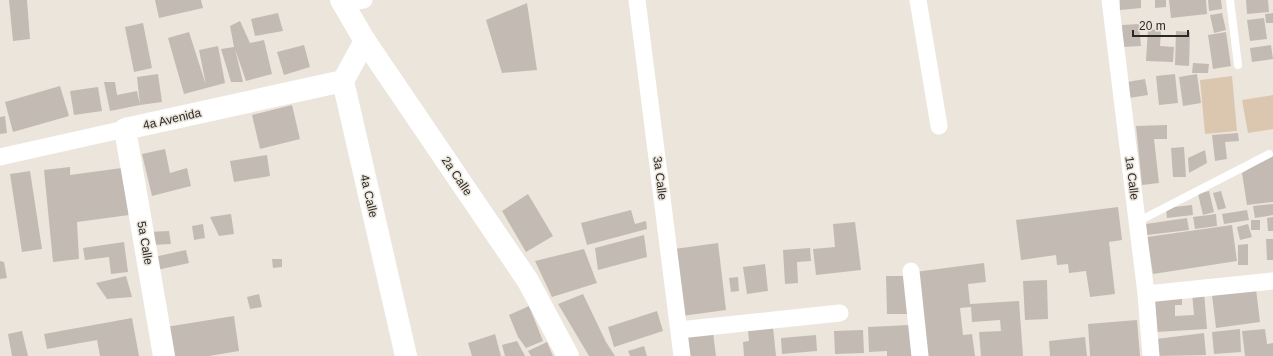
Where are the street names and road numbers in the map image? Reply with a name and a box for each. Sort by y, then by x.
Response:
street label: 4a Avenida [142,105,203,132]
street label: 2a Calle [439,154,475,198]
street label: 3a Calle [650,155,670,201]
street label: 1a Calle [1122,155,1142,201]
street label: 4a Calle [357,173,381,219]
street label: 5a Calle [134,220,156,266]

